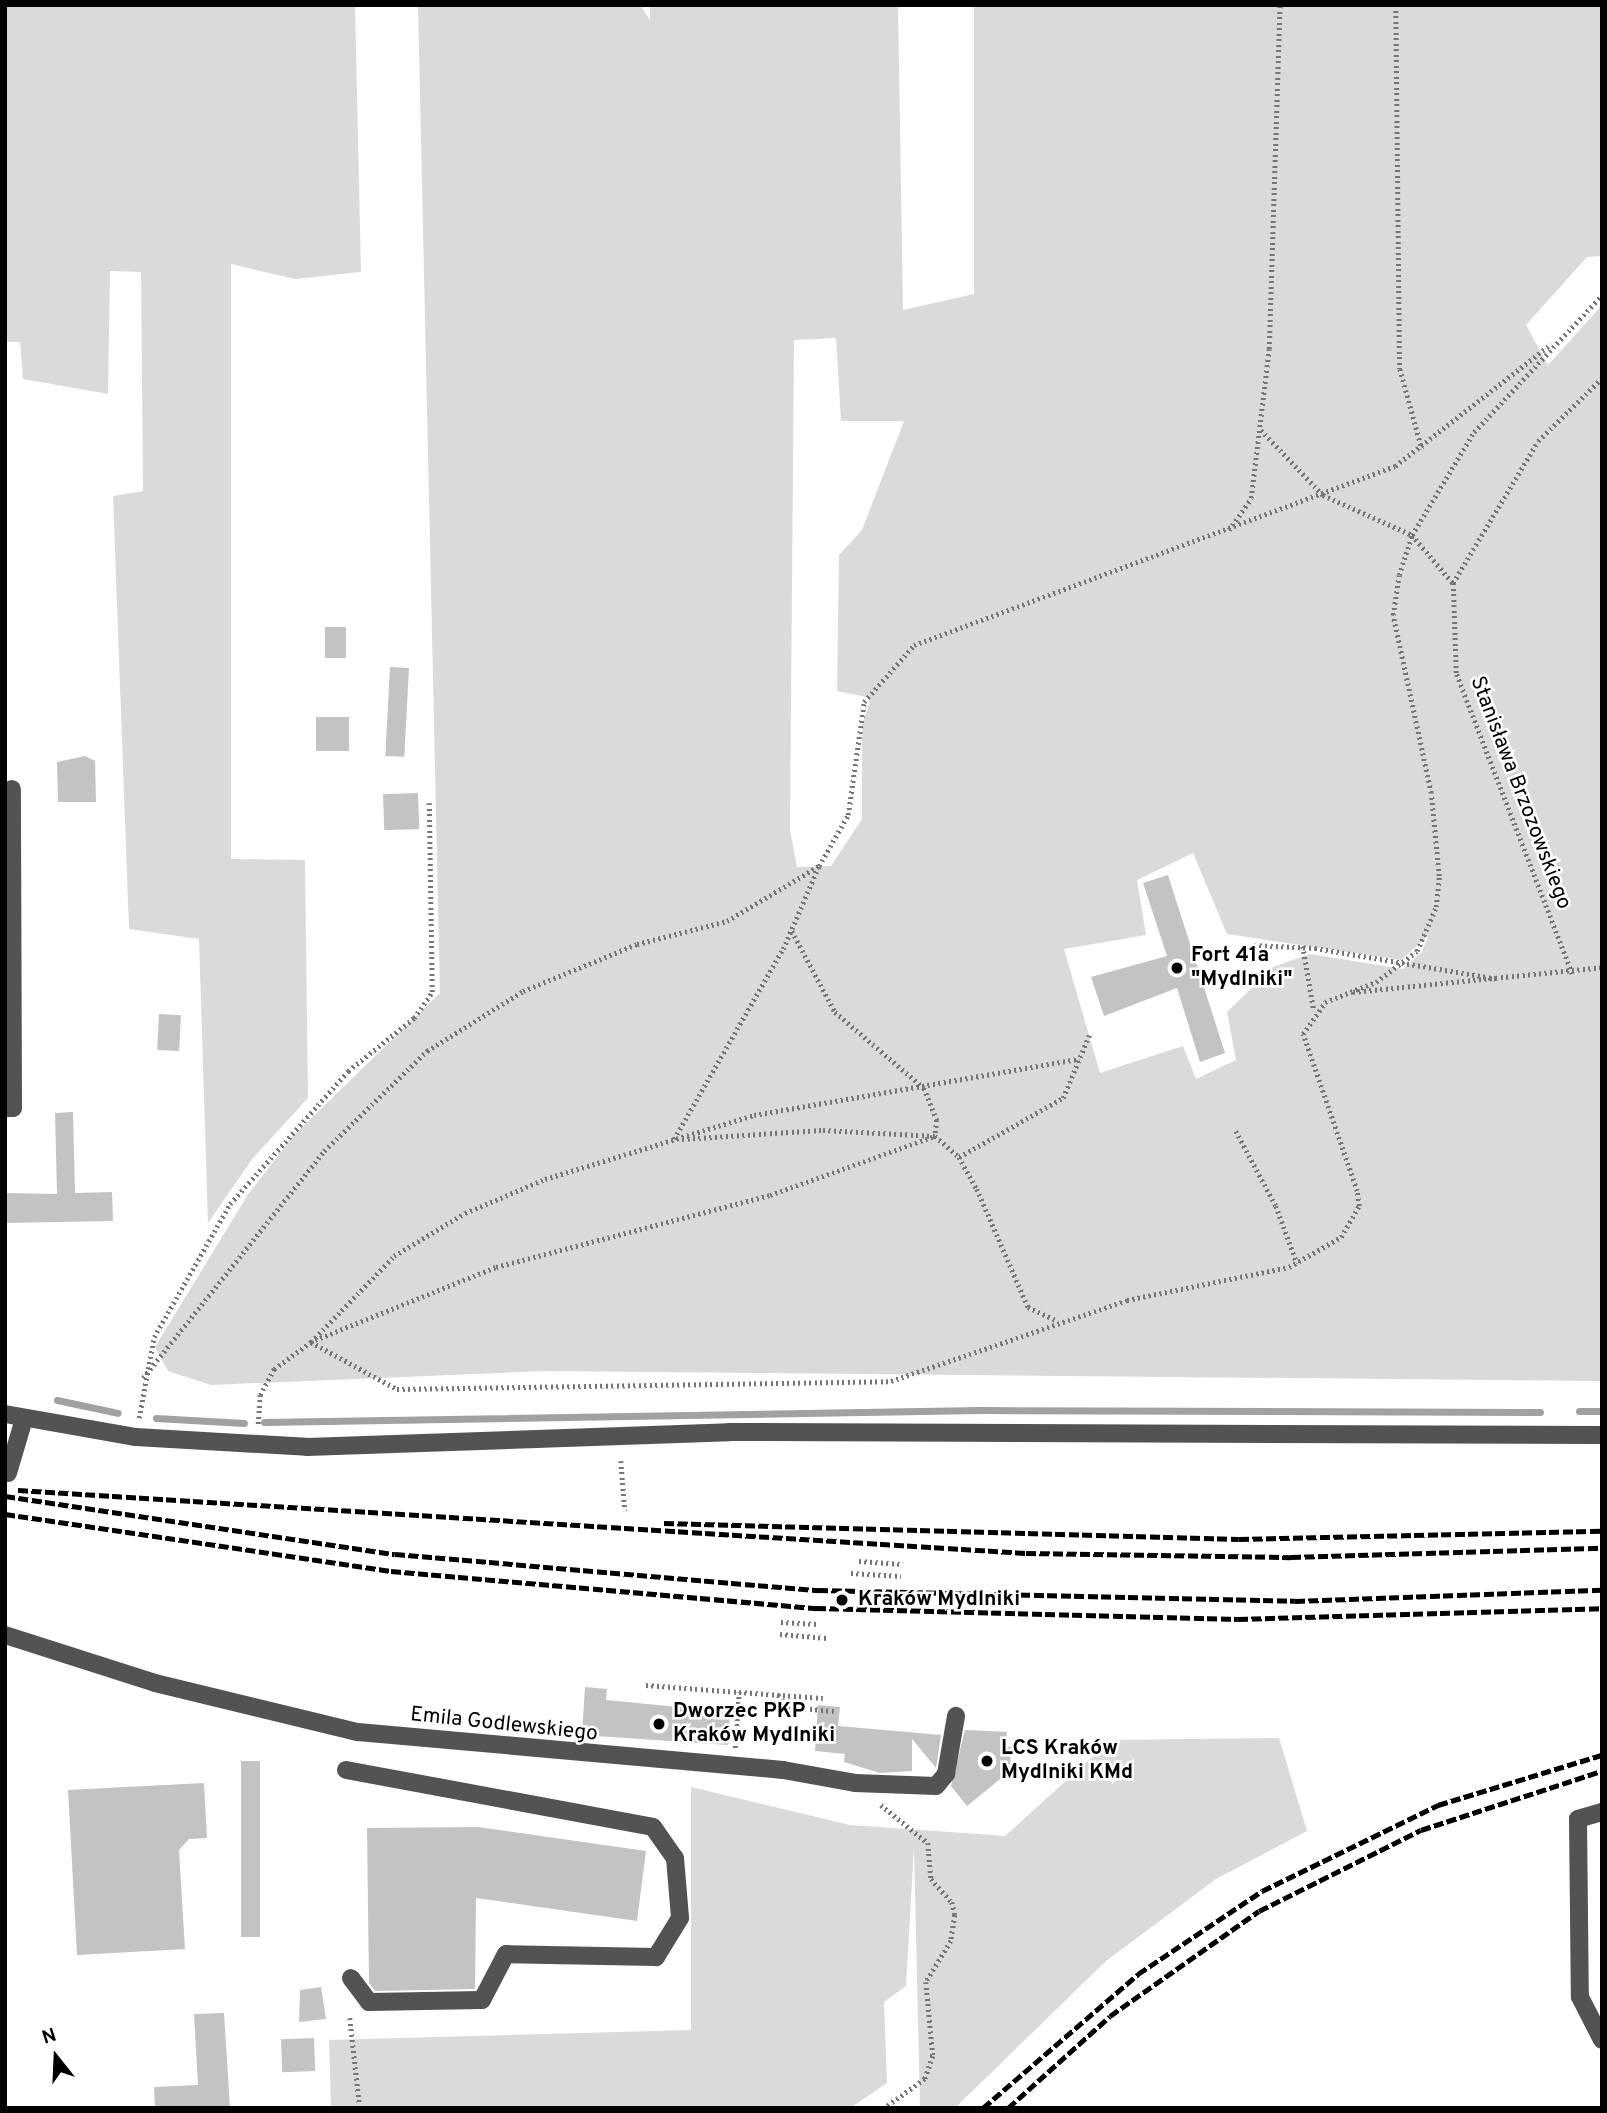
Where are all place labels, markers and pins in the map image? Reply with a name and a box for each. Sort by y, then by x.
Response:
place label: Fort 41a "Mydlniki" [1191,943,1293,993]
marker: Fort 41a "Mydlniki" [1169,960,1185,976]
place label: Kraków Mydlniki [858,1587,1020,1613]
marker: Kraków Mydlniki [832,1590,852,1610]
place label: Dworzec PKP Kraków Mydlniki [673,1699,835,1749]
marker: Dworzec PKP Kraków Mydlniki [651,1716,667,1732]
place label: LCS Kraków Mydlniki KMd [1001,1736,1133,1786]
marker: LCS Kraków Mydlniki KMd [979,1753,995,1769]

